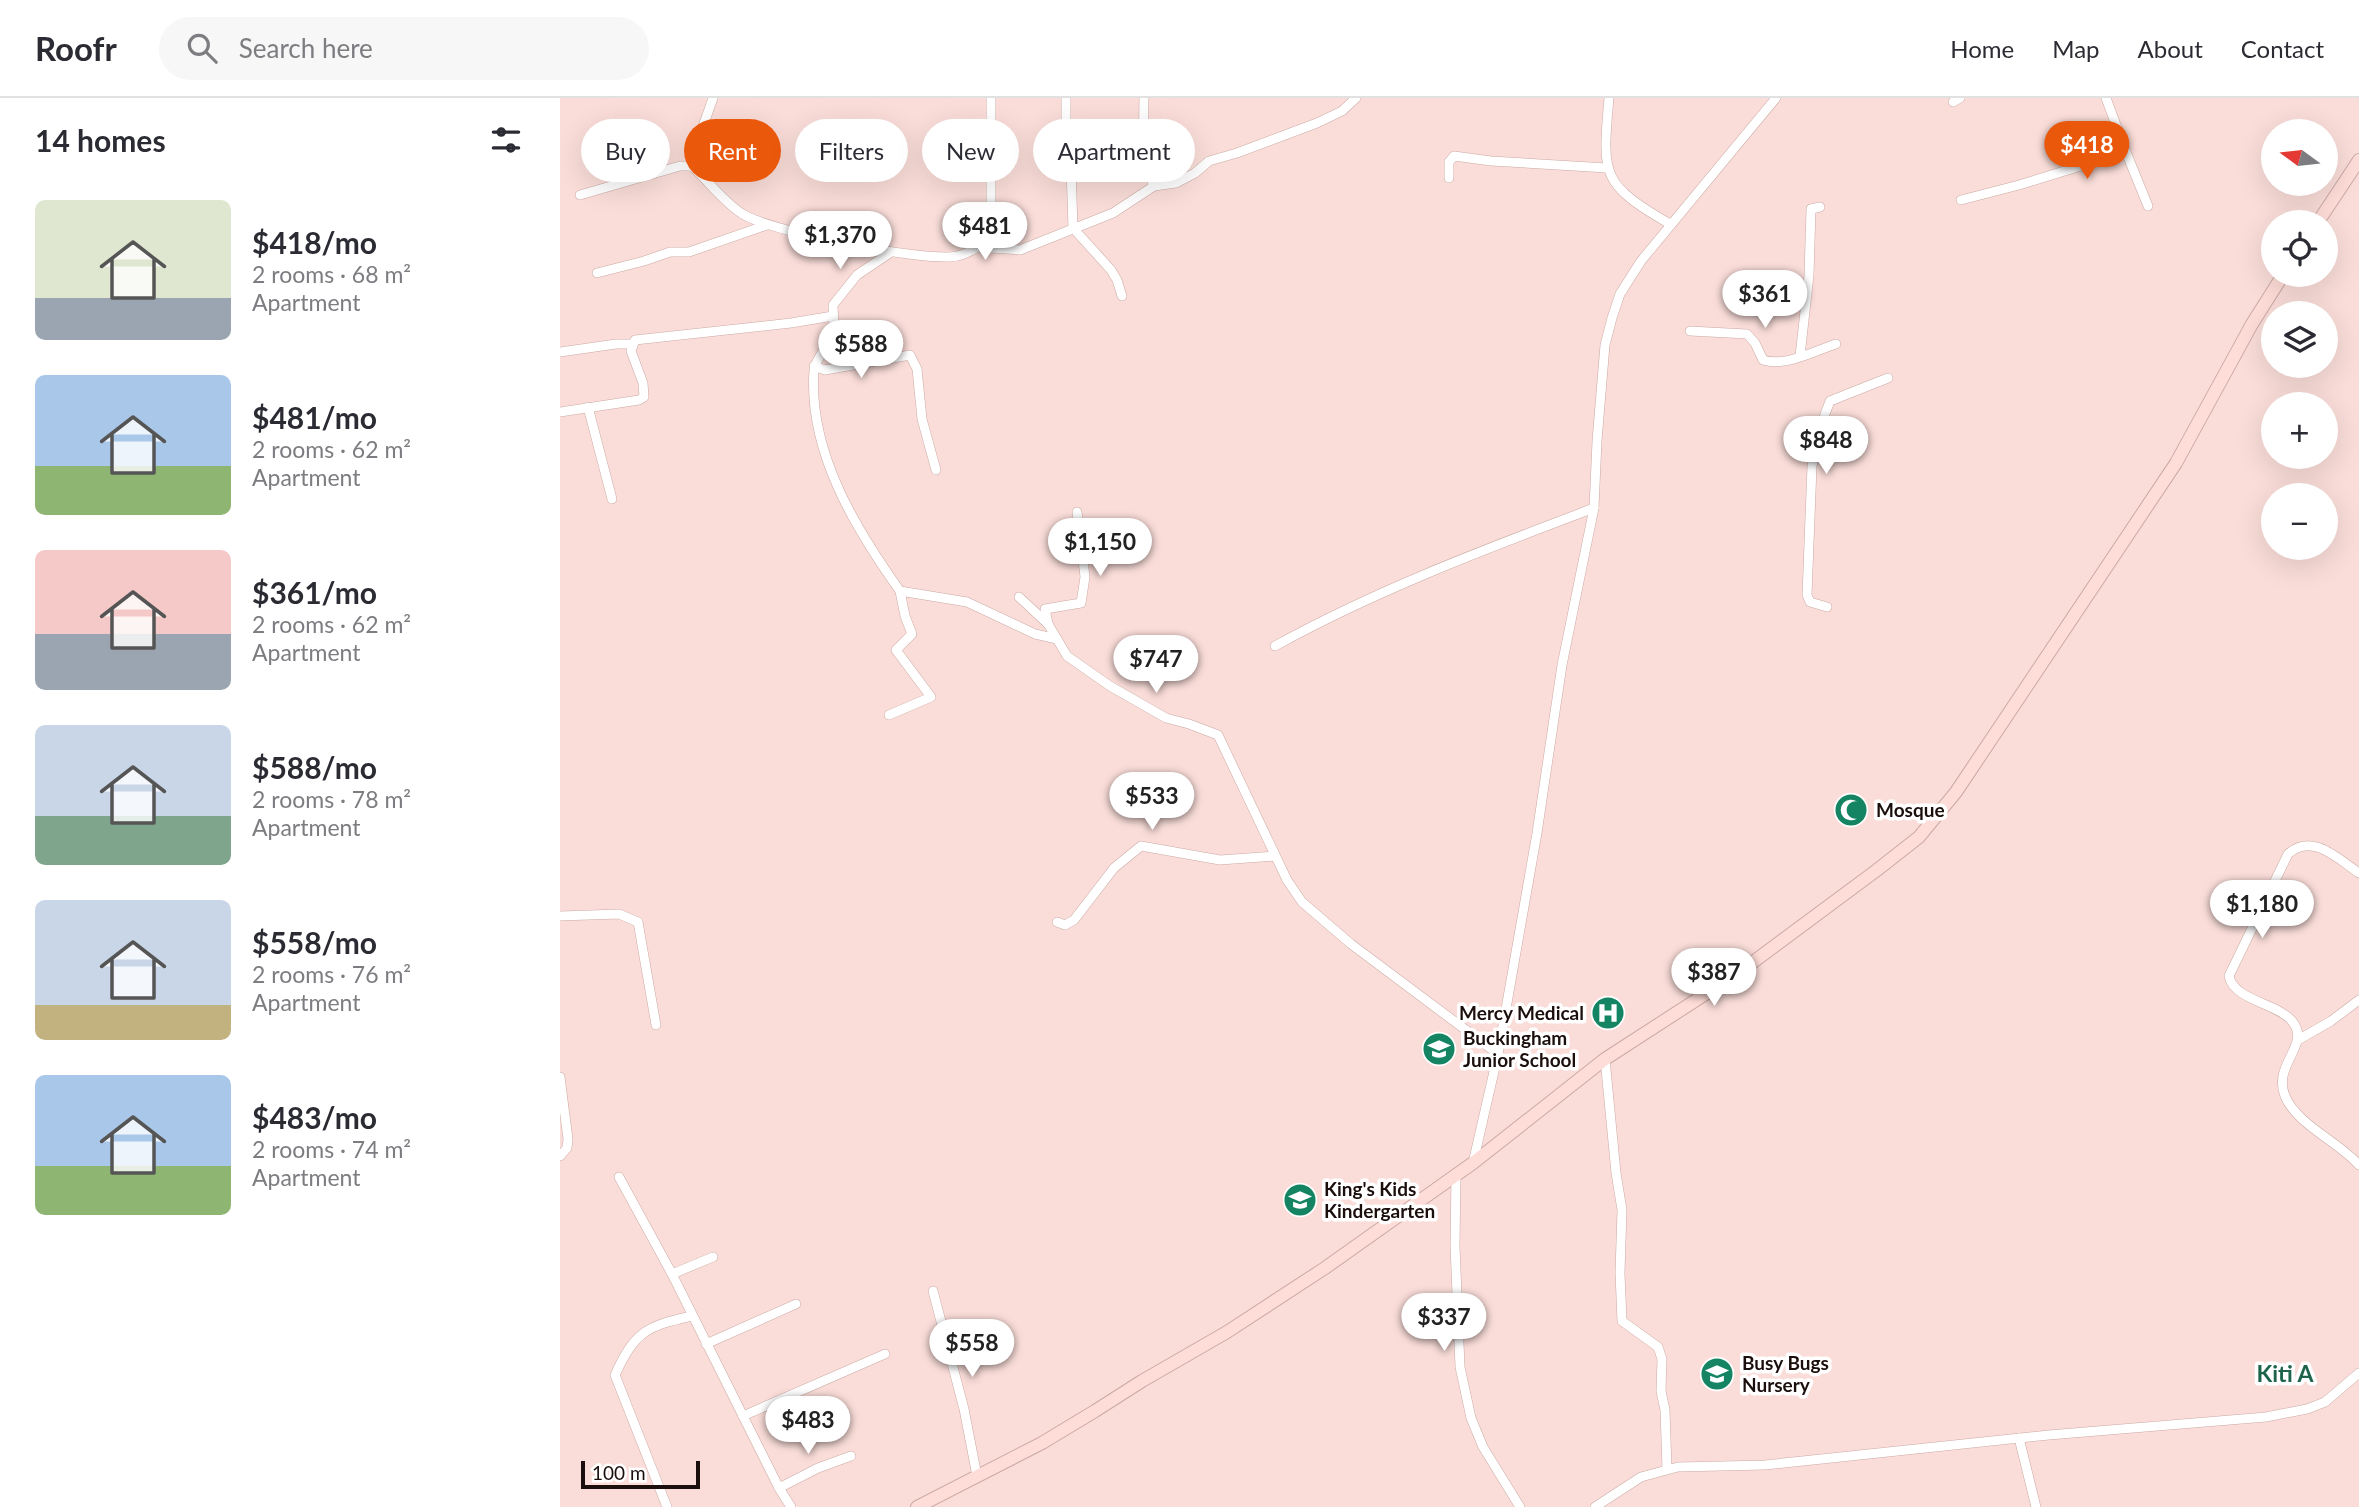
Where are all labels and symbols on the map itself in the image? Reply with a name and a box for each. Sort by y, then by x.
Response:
north arrow [2261,119,2338,196]
pin: $418 [2046,122,2128,181]
pin: $481 [944,202,1026,262]
pin: $1,370 [783,212,897,271]
pin: $361 [1724,271,1806,330]
pin: $588 [820,320,902,380]
pin: $848 [1785,416,1867,476]
pin: $1,150 [1043,518,1157,578]
pin: $747 [1115,636,1197,695]
pin: $533 [1111,772,1193,832]
mosque icon: Mosque [1832,791,1870,829]
place label: Mosque [1876,798,1945,821]
pin: $1,180 [2205,880,2319,940]
pin: $387 [1673,948,1755,1008]
hospital icon: Mercy Medical [1589,994,1627,1032]
place label: Mercy Medical [1459,1001,1584,1024]
place label: Buckingham Junior School [1463,1026,1576,1071]
school or university icon: Buckingham Junior School [1420,1030,1458,1068]
place label: King's Kids Kindergarten [1324,1177,1435,1222]
school or university icon: King's Kids Kindergarten [1281,1181,1319,1219]
pin: $337 [1403,1294,1485,1353]
pin: $558 [931,1320,1013,1379]
place label: Busy Bugs Nursery [1742,1351,1829,1396]
school or university icon: Busy Bugs Nursery [1698,1355,1736,1393]
district label: Kiti A [2256,1359,2315,1387]
pin: $483 [767,1396,849,1456]
scale bar [581,1458,700,1490]

